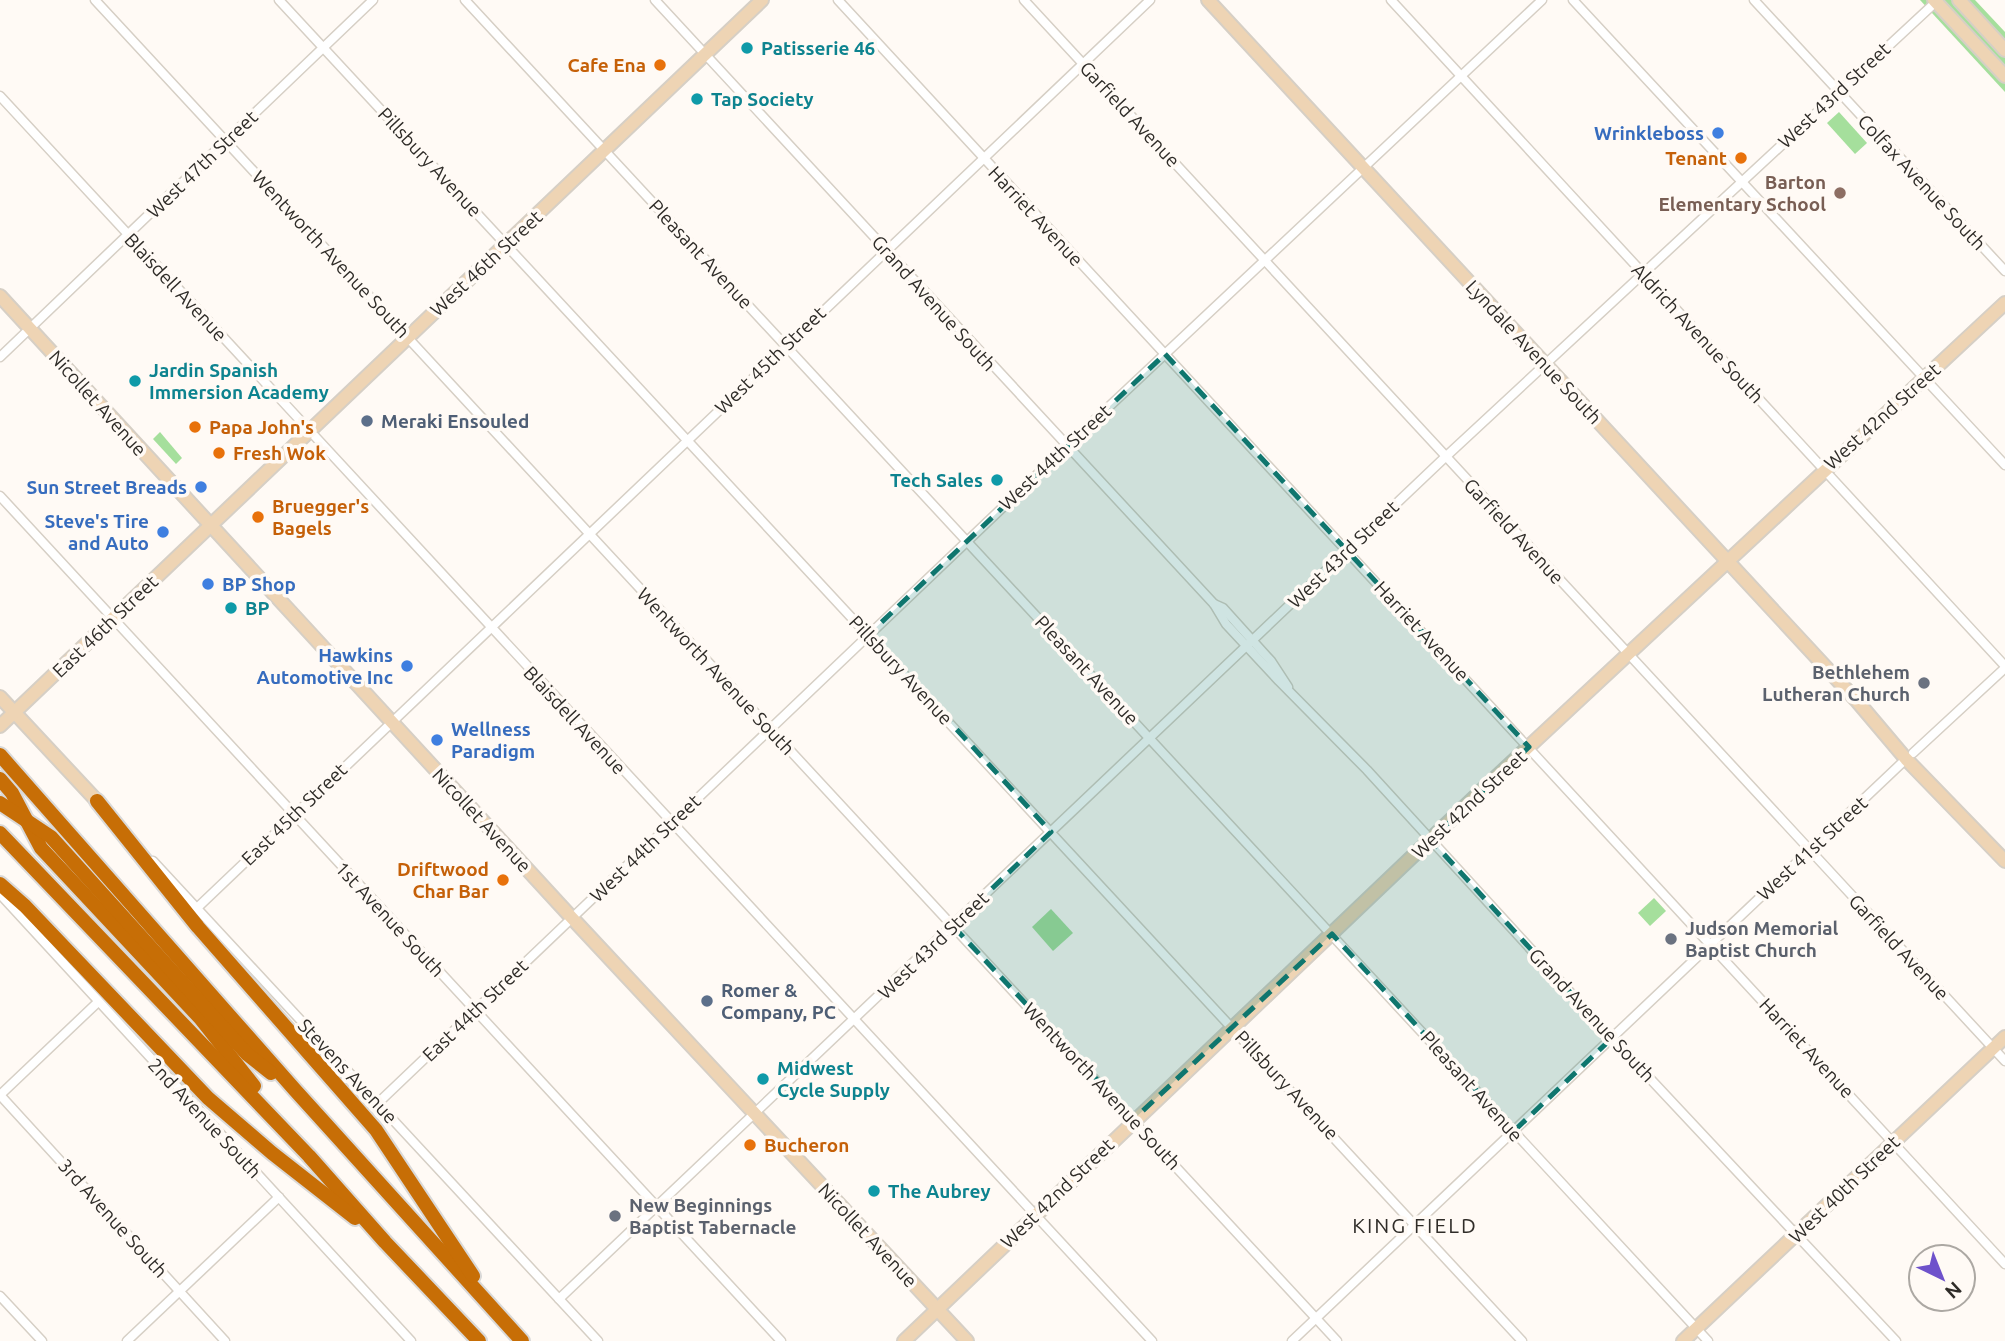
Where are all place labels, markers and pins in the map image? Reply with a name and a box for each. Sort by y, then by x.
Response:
place label: Patisserie 46 [761,37,875,59]
marker: Patisserie 46 [739,40,755,56]
place label: Cafe Ena [568,54,646,76]
marker: Cafe Ena [652,57,668,73]
place label: Tap Society [711,88,814,110]
marker: Tap Society [689,91,705,107]
place label: Wrinkleboss [1594,122,1704,144]
marker: Wrinkleboss [1710,125,1726,141]
place label: Tenant [1665,147,1727,169]
marker: Tenant [1733,150,1749,166]
place label: Barton Elementary School [1659,171,1826,215]
marker: Barton Elementary School [1832,185,1848,201]
place label: Jardin Spanish Immersion Academy [149,359,329,403]
marker: Jardin Spanish Immersion Academy [127,373,143,389]
place label: Meraki Ensouled [381,410,529,432]
marker: Meraki Ensouled [359,413,375,429]
place label: Papa John's [209,416,314,438]
marker: Papa John's [187,419,203,435]
place label: Fresh Wok [233,442,326,464]
marker: Fresh Wok [211,445,227,461]
place label: Tech Sales [890,469,983,491]
marker: Tech Sales [989,472,1005,488]
place label: Sun Street Breads [26,476,187,498]
marker: Sun Street Breads [193,479,209,495]
place label: Bruegger's Bagels [272,495,369,539]
marker: Bruegger's Bagels [250,509,266,525]
place label: Steve's Tire and Auto [45,510,149,554]
marker: Steve's Tire and Auto [155,524,171,540]
place label: BP Shop [222,573,296,595]
marker: BP Shop [200,576,216,592]
place label: BP [245,597,270,619]
marker: BP [223,600,239,616]
place label: Hawkins Automotive Inc [257,644,393,688]
marker: Hawkins Automotive Inc [399,658,415,674]
place label: Bethlehem Lutheran Church [1762,661,1910,705]
marker: Bethlehem Lutheran Church [1916,675,1932,691]
place label: Wellness Paradigm [451,718,535,762]
marker: Wellness Paradigm [429,732,445,748]
place label: Driftwood Char Bar [397,858,489,902]
marker: Driftwood Char Bar [495,872,511,888]
place label: Judson Memorial Baptist Church [1685,917,1838,961]
marker: Judson Memorial Baptist Church [1663,931,1679,947]
place label: Romer & Company, PC [721,979,836,1023]
marker: Romer & Company, PC [699,993,715,1009]
place label: Midwest Cycle Supply [777,1057,890,1101]
marker: Midwest Cycle Supply [755,1071,771,1087]
place label: Bucheron [764,1134,849,1156]
marker: Bucheron [742,1137,758,1153]
place label: The Aubrey [888,1180,991,1202]
marker: The Aubrey [866,1183,882,1199]
place label: New Beginnings Baptist Tabernacle [629,1194,797,1238]
marker: New Beginnings Baptist Tabernacle [607,1208,623,1224]

